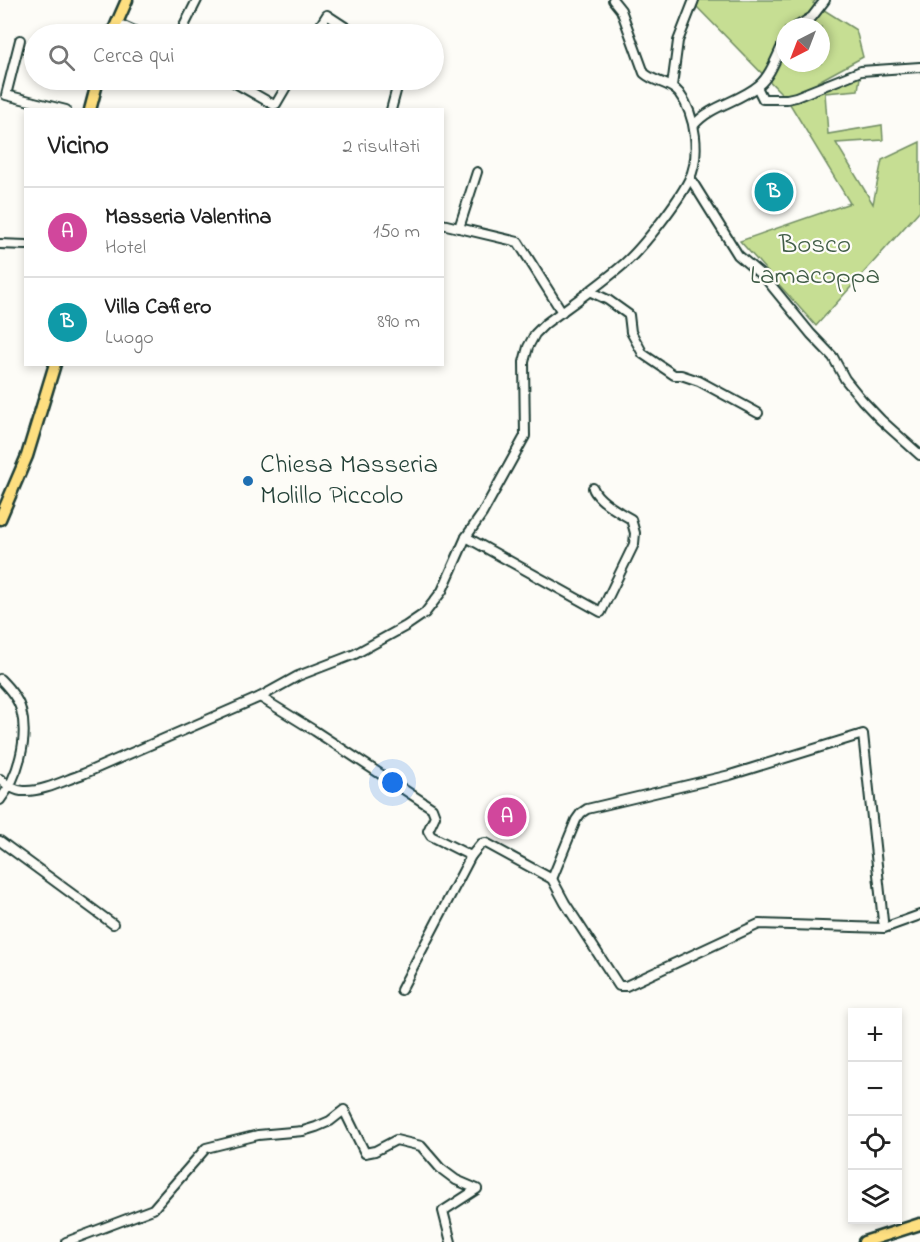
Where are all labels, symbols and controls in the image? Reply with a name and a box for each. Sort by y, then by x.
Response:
north arrow [776,18,830,72]
search box [24,24,444,90]
icon: search [45,41,78,74]
text: Cerca qui [93,41,175,73]
text: Vicino [48,128,109,166]
text: 2 risultati [343,133,420,162]
pin: B [754,170,794,214]
text: Masseria Valentina [105,202,271,234]
text: A [61,218,74,247]
text: 150 m [373,218,420,247]
park label: Bosco Lamacoppa [750,226,880,296]
text: Hotel [105,234,146,263]
text: Villa Cafiero [105,292,211,324]
text: B [61,308,74,337]
text: 890 m [377,308,420,337]
text: Luogo [105,324,154,353]
place label: Chiesa Masseria Molillo Piccolo [260,446,438,516]
marker: Chiesa Masseria Molillo Piccolo [241,474,255,488]
your location [378,768,407,797]
pin: A [488,794,526,840]
map controls [848,1008,902,1224]
button: + [848,1008,902,1062]
button: − [848,1062,902,1116]
button: locate [848,1116,902,1170]
button: layers [848,1170,902,1224]

